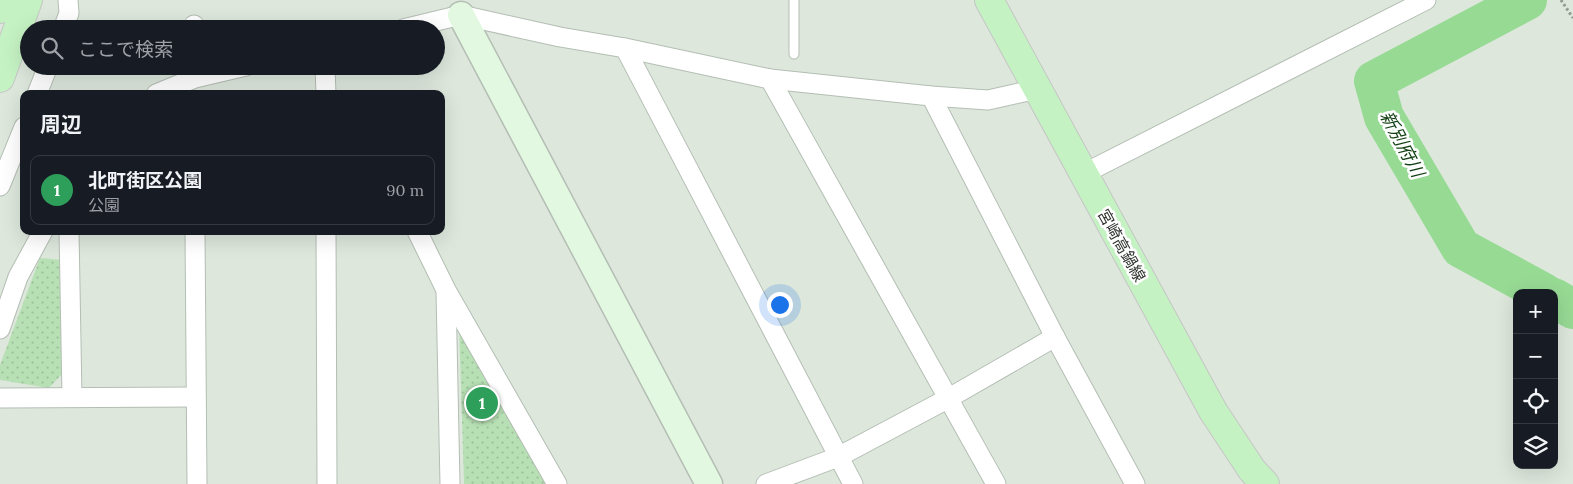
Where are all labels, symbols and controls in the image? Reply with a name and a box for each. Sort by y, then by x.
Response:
search box [20,20,445,75]
icon: search [38,34,66,62]
text: ここで検索 [78,37,173,61]
water label: 新別府川 [1375,107,1430,183]
text: 周辺 [40,111,82,138]
text: 北町街区公園 [88,168,202,192]
text: 1 [54,180,60,200]
text: 90 m [386,180,424,200]
text: 公園 [88,195,120,215]
street label: 宮崎高鍋線 [1094,205,1150,285]
map controls [1513,289,1558,469]
button: + [1513,289,1558,334]
your location [767,292,793,318]
button: − [1513,334,1558,379]
button: locate [1513,379,1558,424]
pin: 1 [466,384,498,422]
button: layers [1513,424,1558,469]

